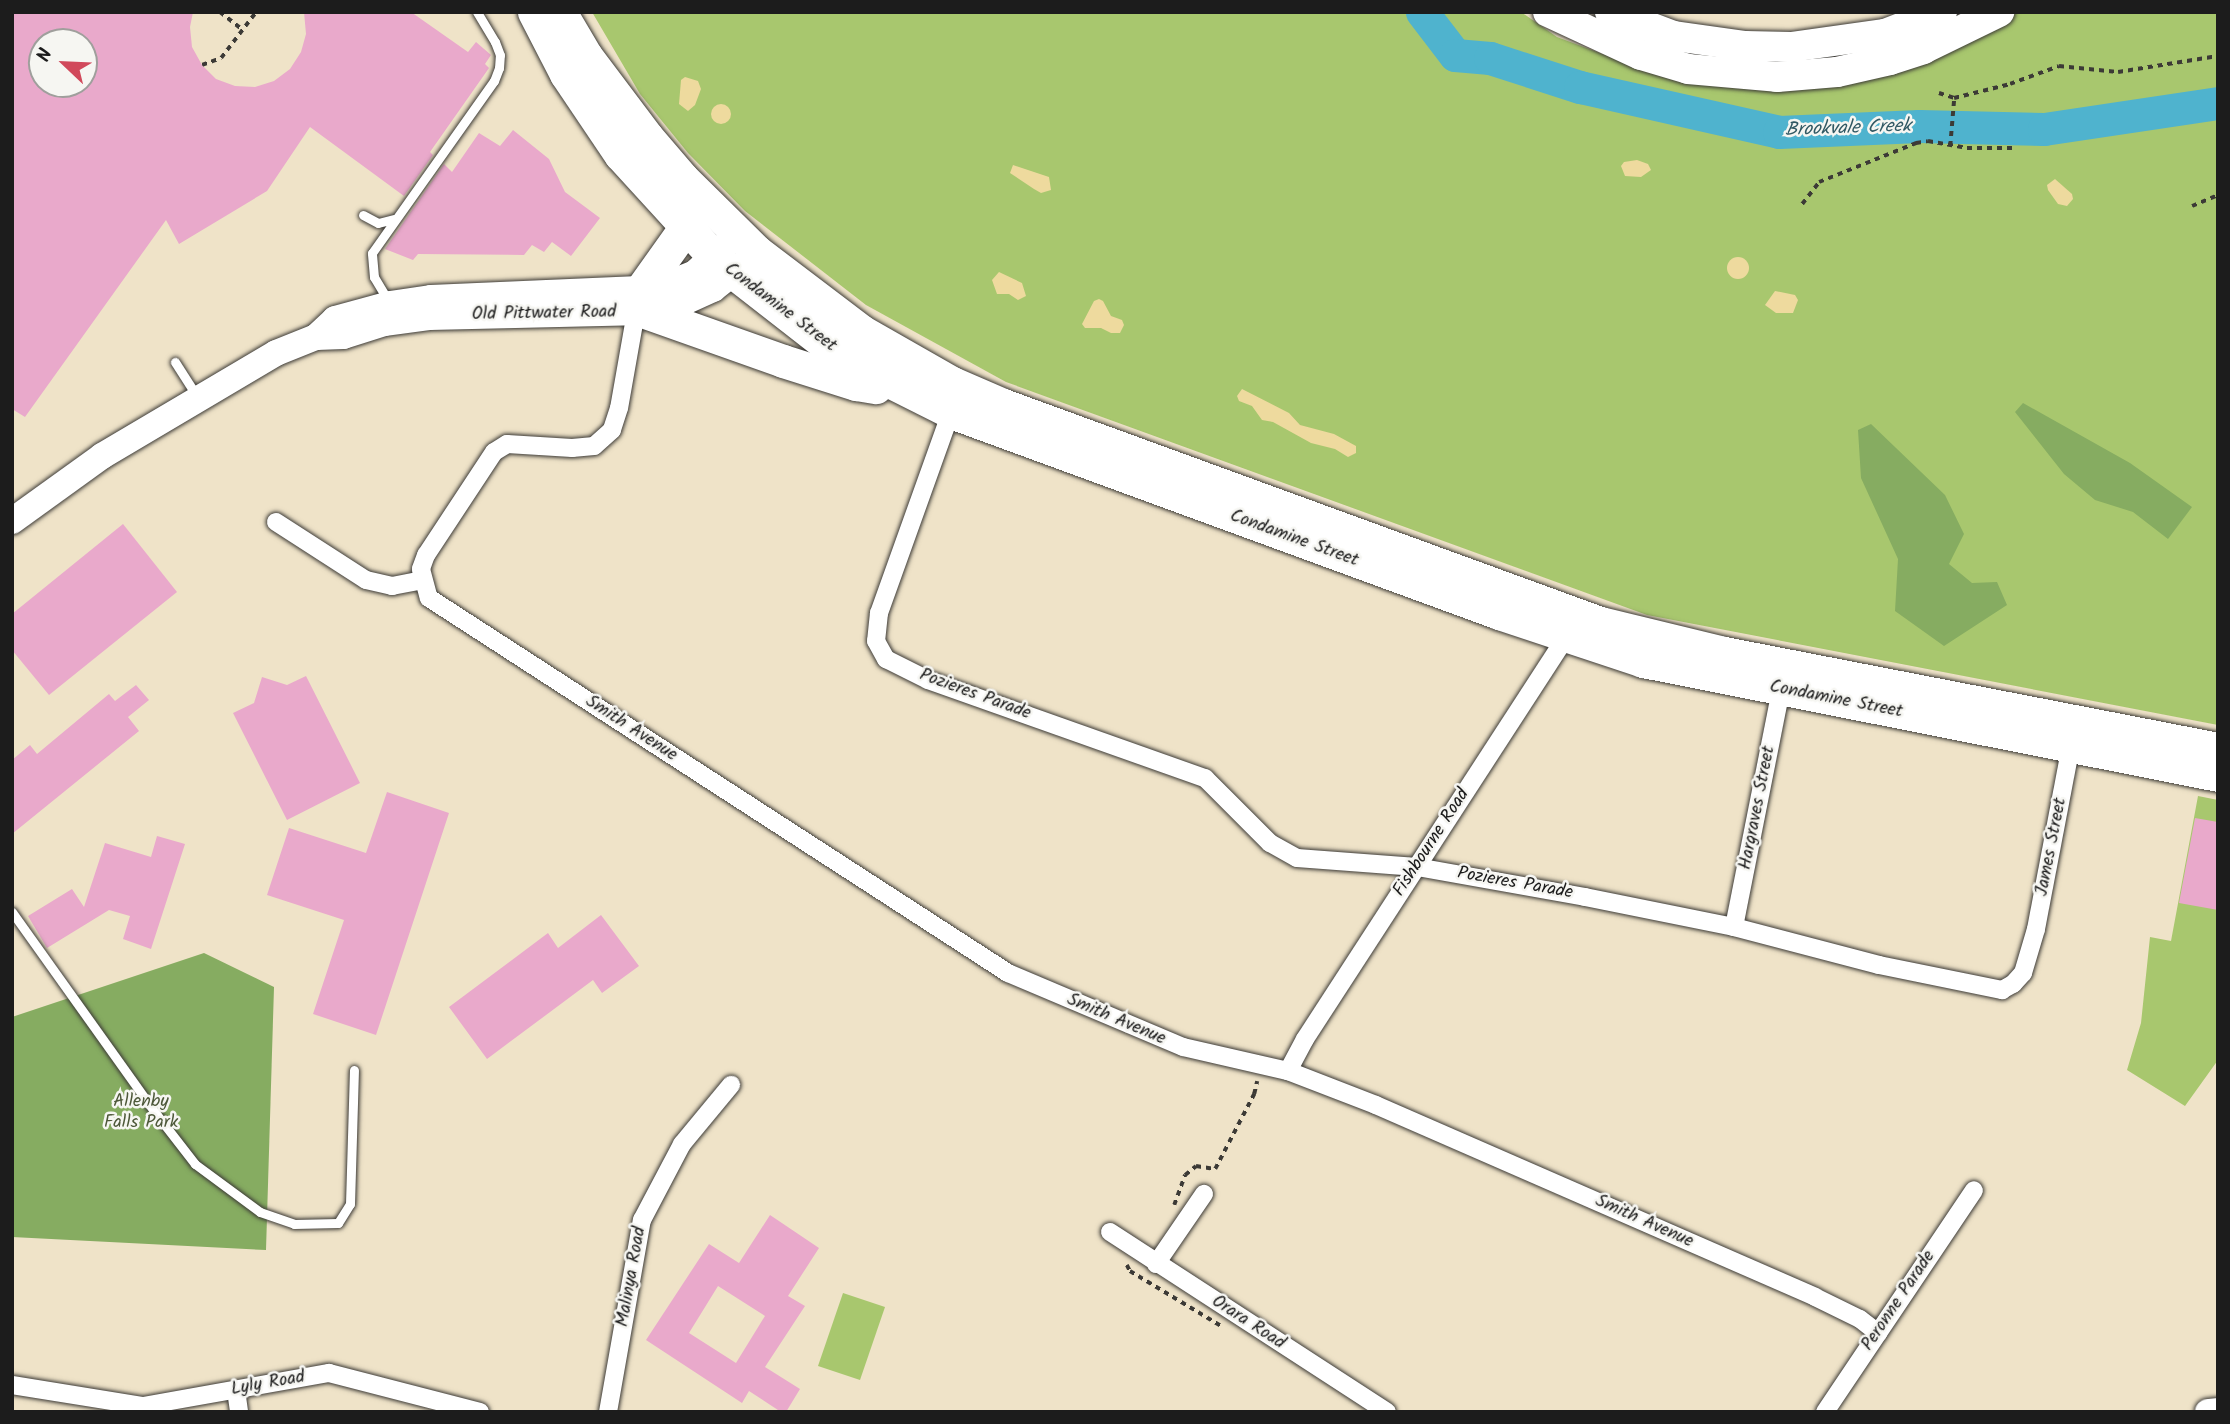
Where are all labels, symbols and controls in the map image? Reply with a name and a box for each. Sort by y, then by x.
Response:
north arrow [28,28,98,98]
text: N [29,44,62,67]
water label: Brookvale Creek [1785,115,1911,143]
street label: Condamine Street [720,259,840,357]
street label: Old Pittwater Road [472,302,616,326]
street label: Condamine Street [1227,506,1361,572]
street label: Pozieres Parade [916,665,1034,725]
street label: Condamine Street [1768,677,1904,723]
street label: Smith Avenue [581,691,681,767]
street label: Hargraves Street [1735,744,1781,872]
street label: Fishbourne Road [1389,785,1475,901]
street label: James Street [2032,796,2072,898]
street label: Pozieres Parade [1456,863,1574,905]
street label: Smith Avenue [1063,990,1169,1050]
park label: Allenby Falls Park [104,1092,178,1134]
street label: Smith Avenue [1592,1191,1696,1253]
street label: Malinya Road [613,1225,651,1329]
street label: Peronne Parade [1858,1247,1940,1355]
street label: Orara Road [1207,1291,1289,1355]
street label: Lyly Road [229,1367,307,1401]

